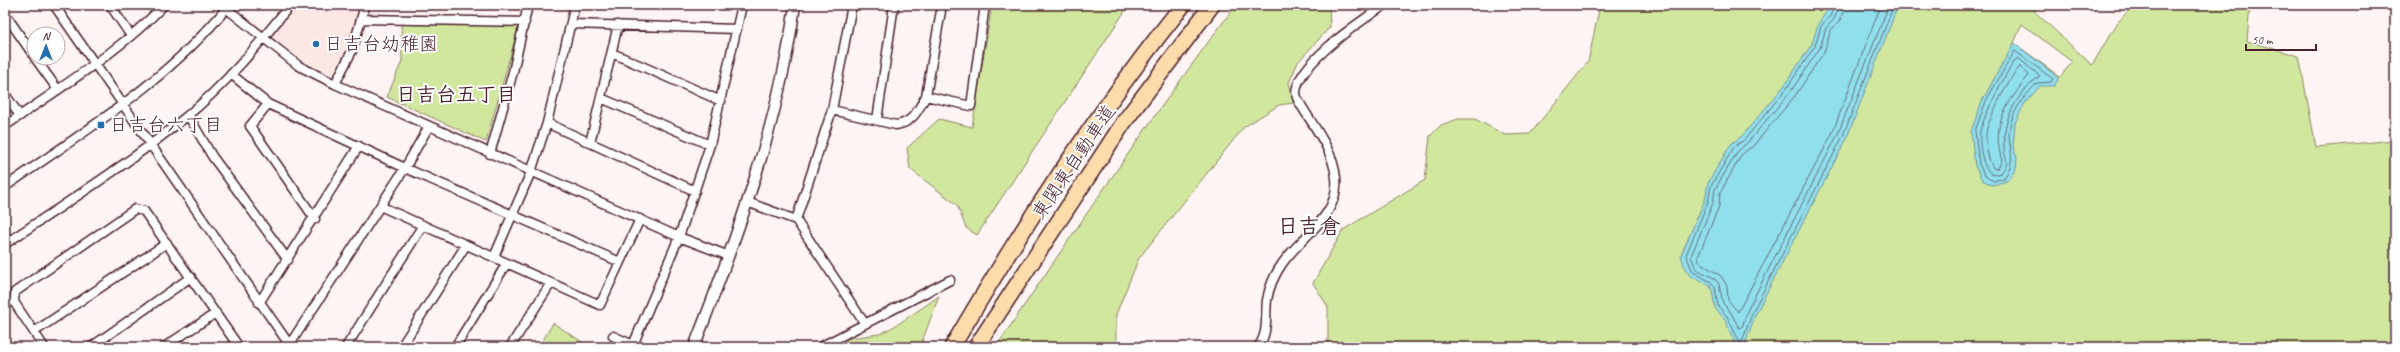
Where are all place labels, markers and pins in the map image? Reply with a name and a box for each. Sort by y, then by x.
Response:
place label: 日吉台幼稚園 [324,32,438,56]
marker: 日吉台幼稚園 [311,39,321,49]
place label: 日吉台六丁目 [109,113,223,137]
marker: 日吉台六丁目 [96,120,106,130]

